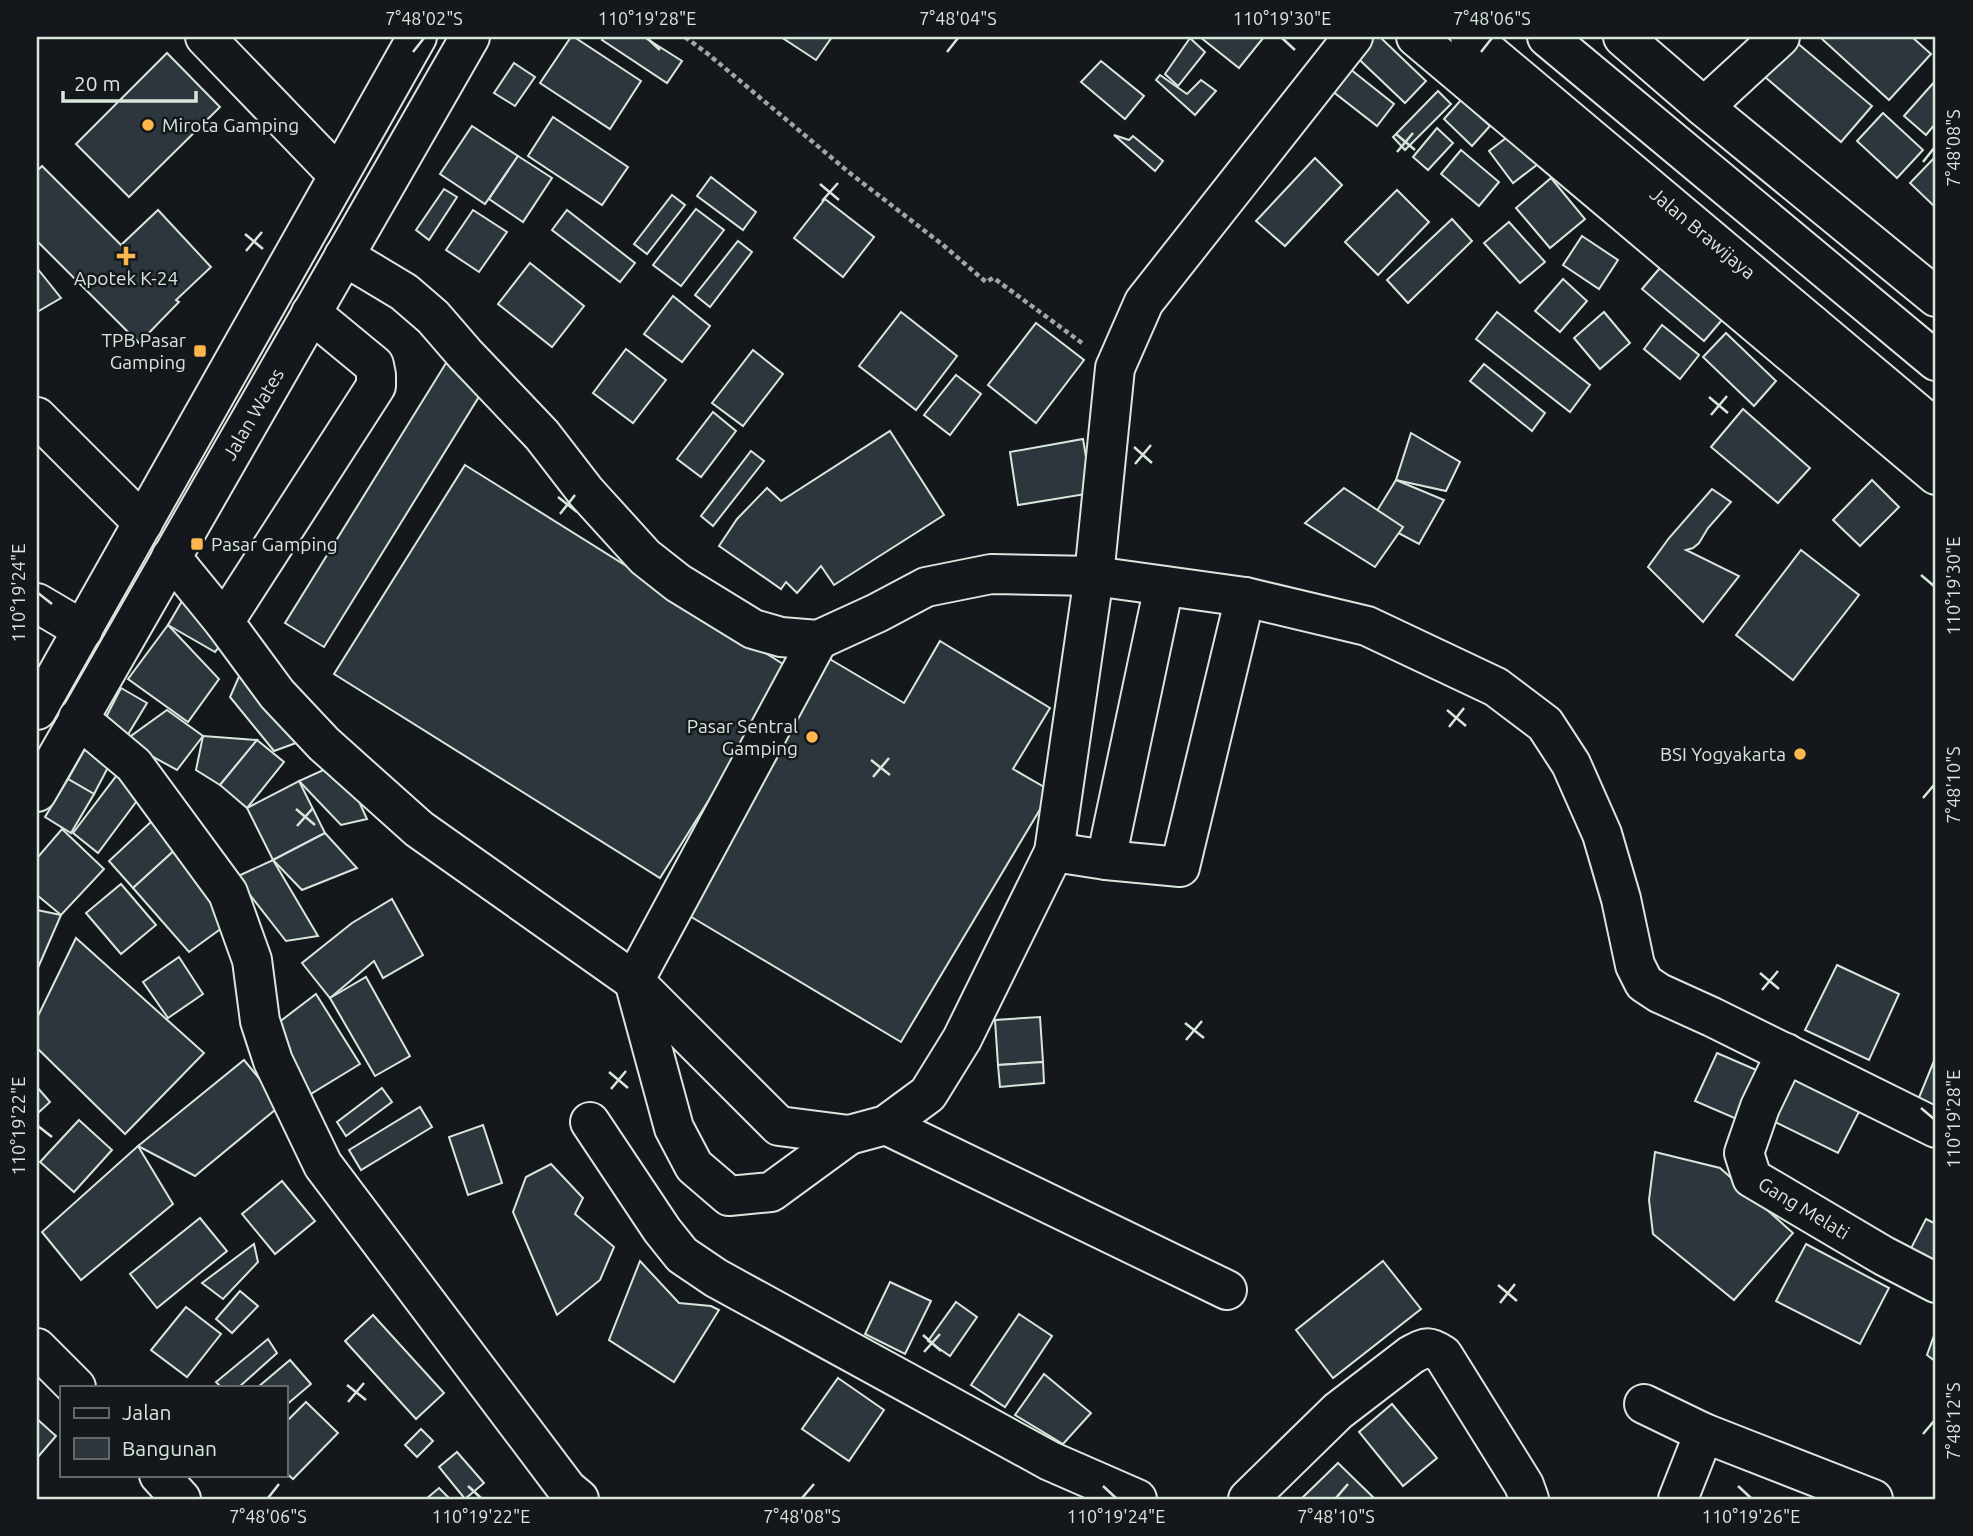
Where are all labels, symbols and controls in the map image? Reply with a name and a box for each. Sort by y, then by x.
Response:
text: 7°48'02"S [385,8,463,28]
text: 110°19'28"E [598,8,696,28]
text: 7°48'04"S [919,8,997,28]
text: 110°19'30"E [1233,8,1331,28]
text: 7°48'06"S [1453,8,1531,28]
scale bar [63,60,196,104]
text: 20 m [74,71,121,95]
text: 7°48'08"S [1943,109,1963,187]
place label: Mirota Gamping [162,114,299,136]
marker: Mirota Gamping [140,117,156,133]
street label: Jalan Brawijaya [1646,183,1760,283]
marker: Apotek K-24 [118,248,134,264]
place label: Apotek K-24 [74,267,178,289]
place label: TPB Pasar Gamping [101,329,186,373]
marker: TPB Pasar Gamping [192,343,208,359]
street label: Jalan Wates [218,364,288,464]
place label: Pasar Gamping [211,533,338,555]
marker: Pasar Gamping [189,536,205,552]
text: 110°19'30"E [1943,537,1963,635]
text: 110°19'24"E [8,544,28,642]
place label: Pasar Sentral Gamping [687,715,798,759]
marker: Pasar Sentral Gamping [804,729,820,745]
place label: BSI Yogyakarta [1660,743,1786,765]
marker: BSI Yogyakarta [1792,746,1808,762]
text: 7°48'10"S [1943,746,1963,824]
text: 110°19'28"E [1943,1070,1963,1168]
text: 110°19'22"E [8,1077,28,1175]
street label: Gang Melati [1754,1172,1854,1244]
text: 7°48'12"S [1943,1382,1963,1460]
legend [60,1386,287,1476]
text: Jalan [122,1400,171,1424]
text: Bangunan [122,1436,217,1460]
text: 7°48'06"S [229,1506,307,1526]
text: 110°19'22"E [432,1506,530,1526]
text: 7°48'08"S [763,1506,841,1526]
text: 110°19'24"E [1067,1506,1165,1526]
text: 7°48'10"S [1297,1506,1375,1526]
text: 110°19'26"E [1702,1506,1800,1526]

